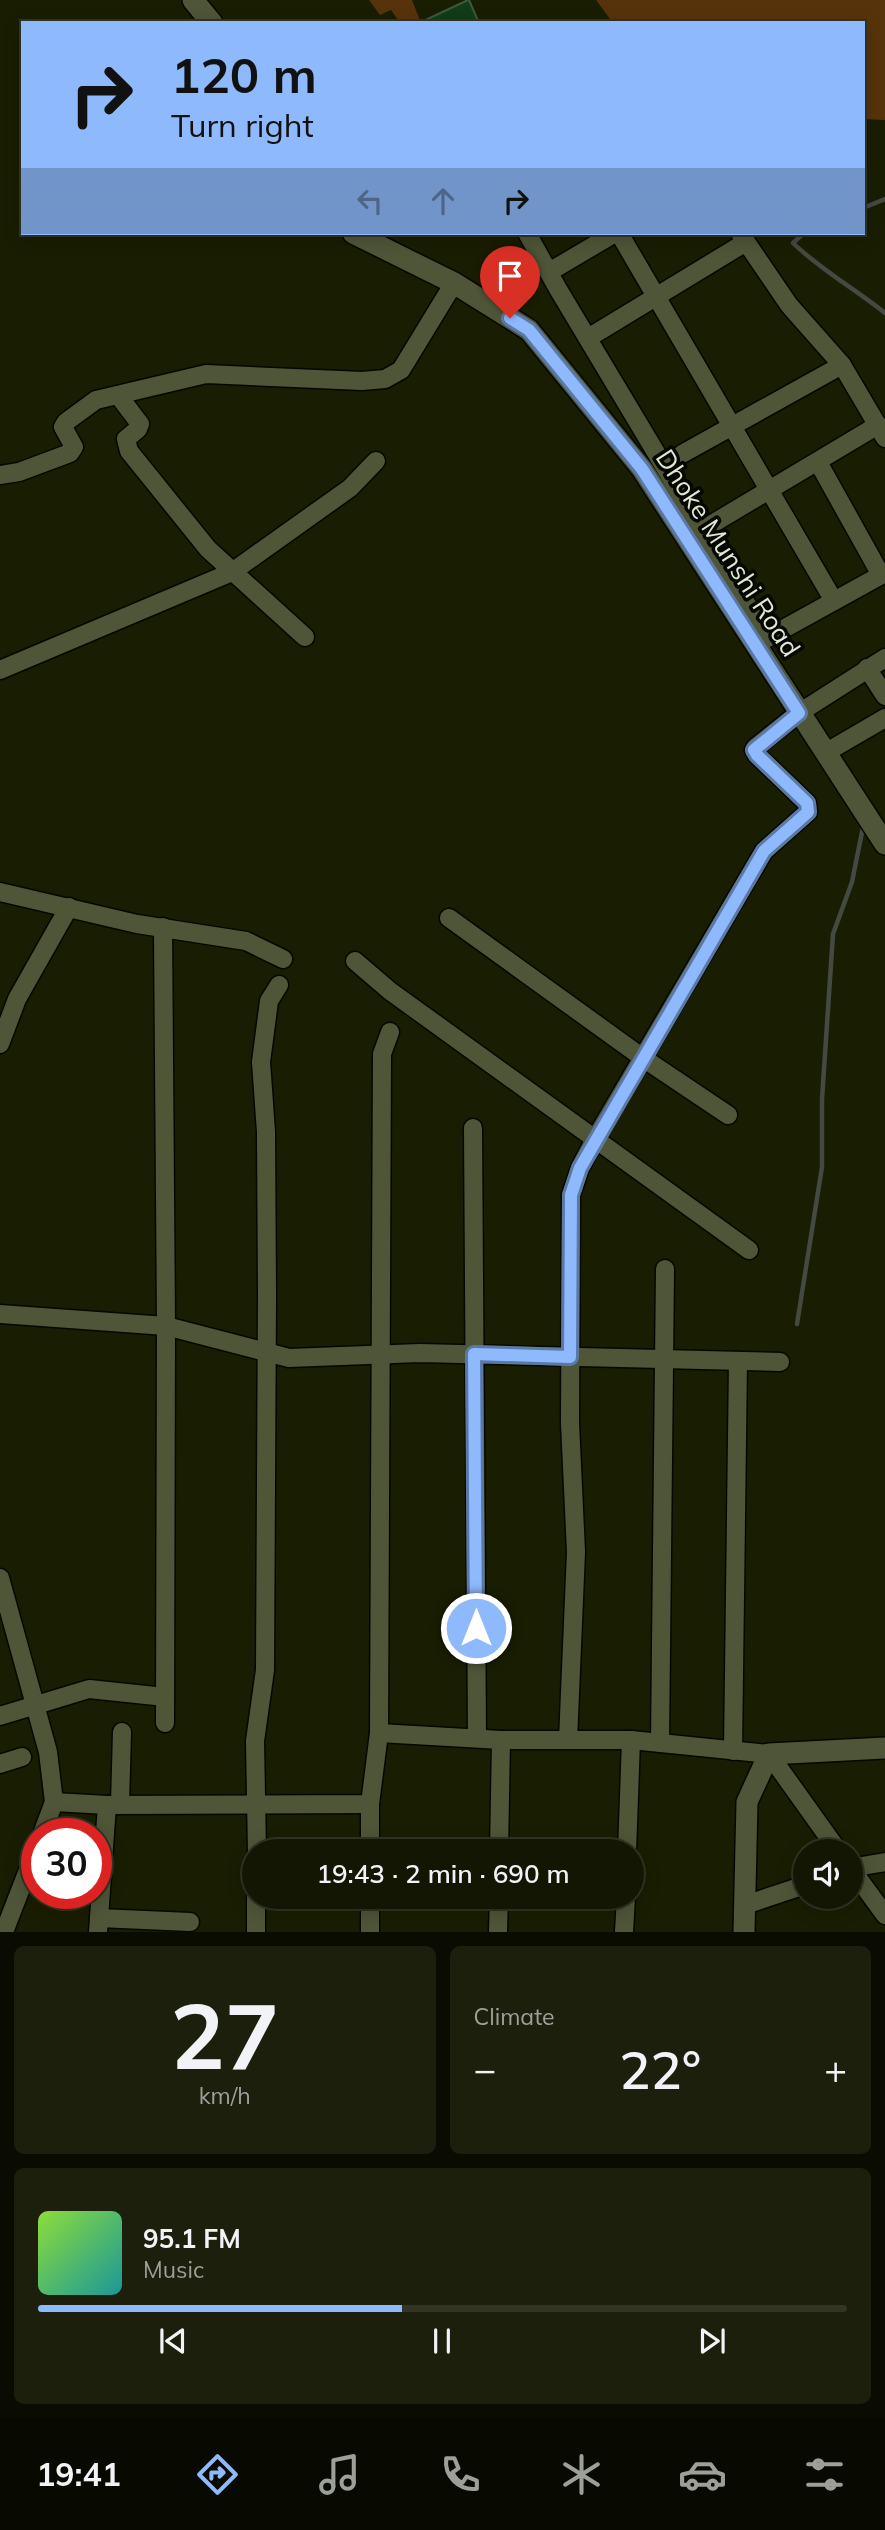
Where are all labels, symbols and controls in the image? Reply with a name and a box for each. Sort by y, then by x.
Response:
text: 120 m [171,44,317,105]
icon: right [56,49,147,140]
text: Turn right [171,105,314,145]
icon: left [351,182,389,220]
icon: ahead [424,182,462,220]
icon: right [497,182,535,220]
pin [480,246,540,318]
icon: arrive [491,257,529,295]
street label: Dhoke Munshi Road [649,443,808,663]
position arrow [439,1591,513,1665]
speed limit sign: 30 [21,1818,112,1909]
map controls [793,1839,863,1909]
button: sound [793,1839,863,1909]
text: 19:43 · 2 min · 690 m [316,1857,570,1890]
text: 27 [170,1978,279,2092]
text: Climate [474,2002,555,2031]
text: 22° [619,2037,701,2102]
text: − [474,2045,496,2093]
text: + [824,2045,847,2093]
text: km/h [199,2081,251,2110]
text: 95.1 FM [143,2222,241,2255]
text: Music [143,2255,204,2284]
icon: previous [154,2322,192,2360]
icon: pause [423,2322,461,2360]
icon: next [693,2322,731,2360]
icon: directions [193,2450,242,2499]
icon: music [315,2450,364,2499]
icon: phone [436,2450,485,2499]
icon: climate [557,2450,606,2499]
icon: car [678,2450,727,2499]
icon: filters [800,2450,849,2499]
text: 19:41 [36,2454,121,2494]

